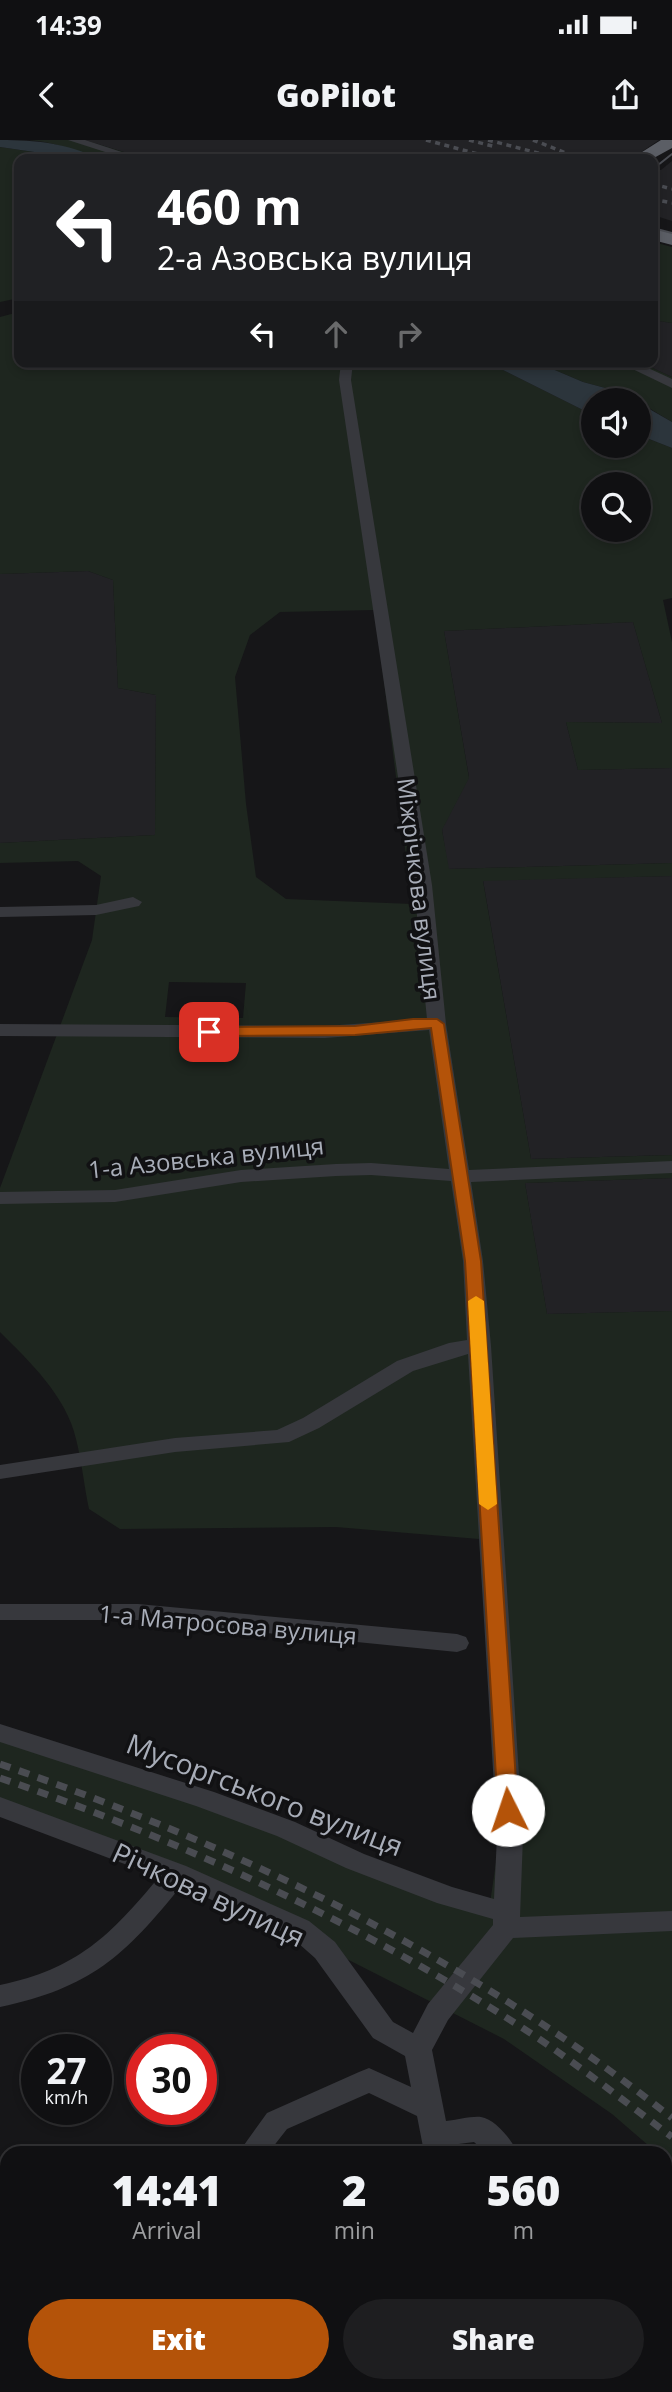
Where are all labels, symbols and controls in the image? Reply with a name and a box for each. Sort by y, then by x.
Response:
text: 14:39 [35,7,102,43]
text: GoPilot [276,73,396,116]
icon: back [28,76,66,114]
icon: share [606,76,644,114]
text: 460 m [157,173,302,239]
icon: left [42,182,133,273]
text: 2-а Азовська вулиця [157,236,473,279]
icon: left [244,315,282,353]
icon: ahead [317,315,355,353]
icon: right [390,315,428,353]
map controls [581,388,651,542]
button: sound [581,388,651,458]
button: search [581,472,651,542]
street label: Міжрічкова вулиця [390,776,450,1002]
pin [179,1002,239,1062]
icon: arrive [190,1013,228,1051]
street label: 1-а Азовська вулиця [87,1128,325,1186]
street label: 1-а Матросова вулиця [98,1596,358,1652]
street label: Мусоргського вулиця [121,1724,409,1864]
position arrow [471,1773,545,1847]
street label: Річкова вулиця [107,1833,311,1955]
speed limit sign: 30 [126,2034,217,2125]
text: 27 [46,2047,87,2094]
text: km/h [45,2085,88,2109]
text: 14:41 [112,2161,222,2218]
text: 2 [342,2161,367,2218]
text: 560 [487,2161,560,2218]
text: Arrival [132,2214,202,2246]
text: min [334,2214,375,2246]
text: m [513,2214,534,2246]
button: Exit [28,2299,329,2379]
button: Share [343,2299,644,2379]

